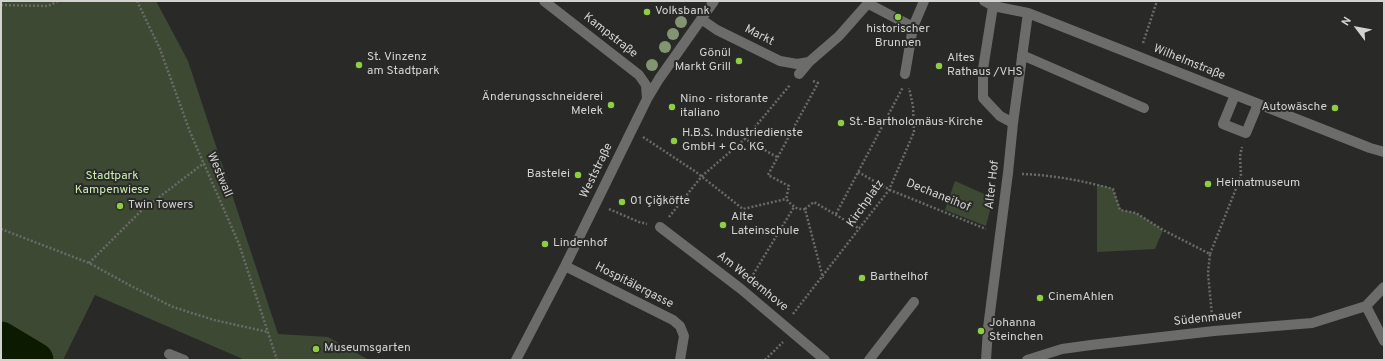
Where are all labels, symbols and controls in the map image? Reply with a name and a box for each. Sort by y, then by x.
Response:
place label: Volksbank [655,5,710,19]
marker: Volksbank [642,7,652,17]
north arrow [1337,8,1377,48]
street label: Kampstraße [580,10,640,62]
marker: historischer Brunnen [893,12,903,22]
text: N [1339,15,1355,29]
street label: Markt [742,23,776,49]
place label: historischer Brunnen [866,23,930,51]
street label: Wilhelmstraße [1151,42,1227,84]
place label: Gönül Markt Grill [675,47,731,75]
place label: St. Vinzenz am Stadtpark [367,51,440,79]
place label: Altes Rathaus /VHS [947,52,1023,80]
marker: Gönül Markt Grill [734,56,744,66]
marker: St. Vinzenz am Stadtpark [354,60,364,70]
marker: Altes Rathaus /VHS [934,61,944,71]
place label: Änderungsschneiderei Melek [482,91,603,119]
place label: Nino - ristorante italiano [680,93,768,121]
marker: Änderungsschneiderei Melek [606,100,616,110]
place label: Autowäsche [1261,101,1327,115]
marker: Nino - ristorante italiano [667,102,677,112]
marker: Autowäsche [1330,103,1340,113]
place label: St.-Bartholomäus-Kirche [849,116,983,130]
marker: St.-Bartholomäus-Kirche [836,118,846,128]
place label: H.B.S. Industriedienste GmbH + Co. KG [682,127,803,155]
marker: H.B.S. Industriedienste GmbH + Co. KG [669,136,679,146]
street label: Weststraße [577,141,617,201]
street label: Westwall [203,151,235,199]
street label: Alter Hof [983,160,1003,210]
place label: Bastelei [527,168,570,182]
park label: Stadtpark Kampenwiese [75,170,149,198]
marker: Bastelei [573,170,583,180]
street label: Kirchplatz [844,177,888,231]
street label: Dechaneihof [904,177,972,215]
place label: Heimatmuseum [1216,177,1300,191]
marker: Heimatmuseum [1203,179,1213,189]
place label: 01 Çiğköfte [630,195,690,209]
marker: 01 Çiğköfte [617,197,627,207]
place label: Twin Towers [128,199,193,213]
marker: Twin Towers [115,201,125,211]
place label: Alte Lateinschule [731,211,799,239]
marker: Alte Lateinschule [718,220,728,230]
place label: Lindenhof [553,237,607,251]
marker: Lindenhof [540,239,550,249]
street label: Am Wedemhove [714,249,790,315]
street label: Hospitälergasse [592,260,676,312]
place label: Barthelhof [870,271,928,285]
marker: Barthelhof [857,273,867,283]
place label: CinemAhlen [1048,291,1114,305]
marker: CinemAhlen [1035,293,1045,303]
street label: Südenmauer [1173,308,1243,330]
place label: Johanna Steinchen [989,317,1043,345]
marker: Johanna Steinchen [976,326,986,336]
place label: Museumsgarten [324,342,411,356]
marker: Museumsgarten [311,344,321,354]

